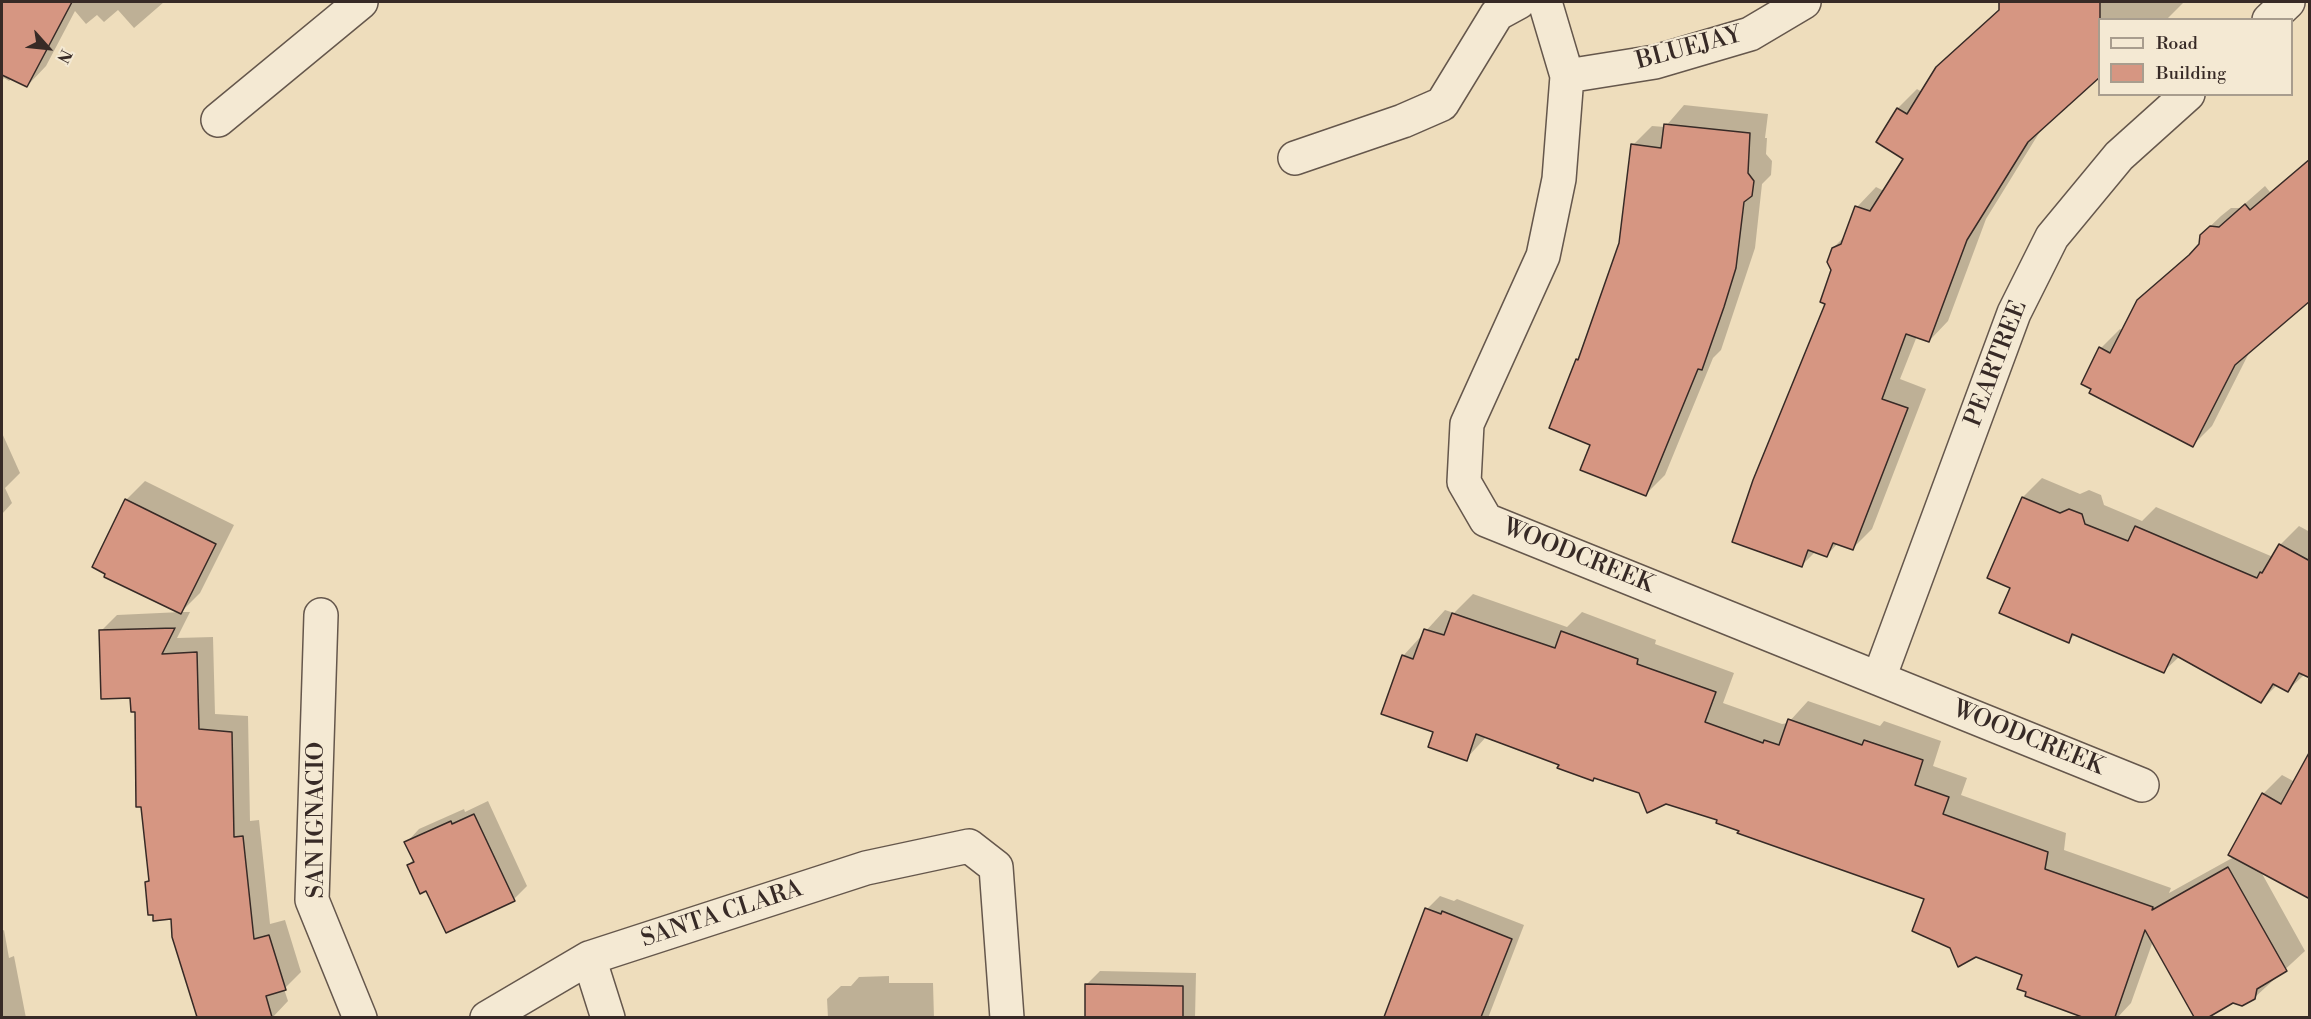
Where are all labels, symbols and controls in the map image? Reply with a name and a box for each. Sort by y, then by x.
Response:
north arrow [18,18,78,78]
legend [2098,18,2293,96]
street label: BLUEJAY [1633,21,1745,77]
text: Road [2156,32,2198,55]
text: N [52,46,76,66]
text: Building [2156,62,2226,85]
street label: PEARTREE [1960,297,2034,431]
street label: WOODCREEK [1498,514,1658,600]
street label: WOODCREEK [1948,696,2108,782]
street label: SAN IGNACIO [303,742,331,898]
street label: SANTA CLARA [638,875,806,955]

